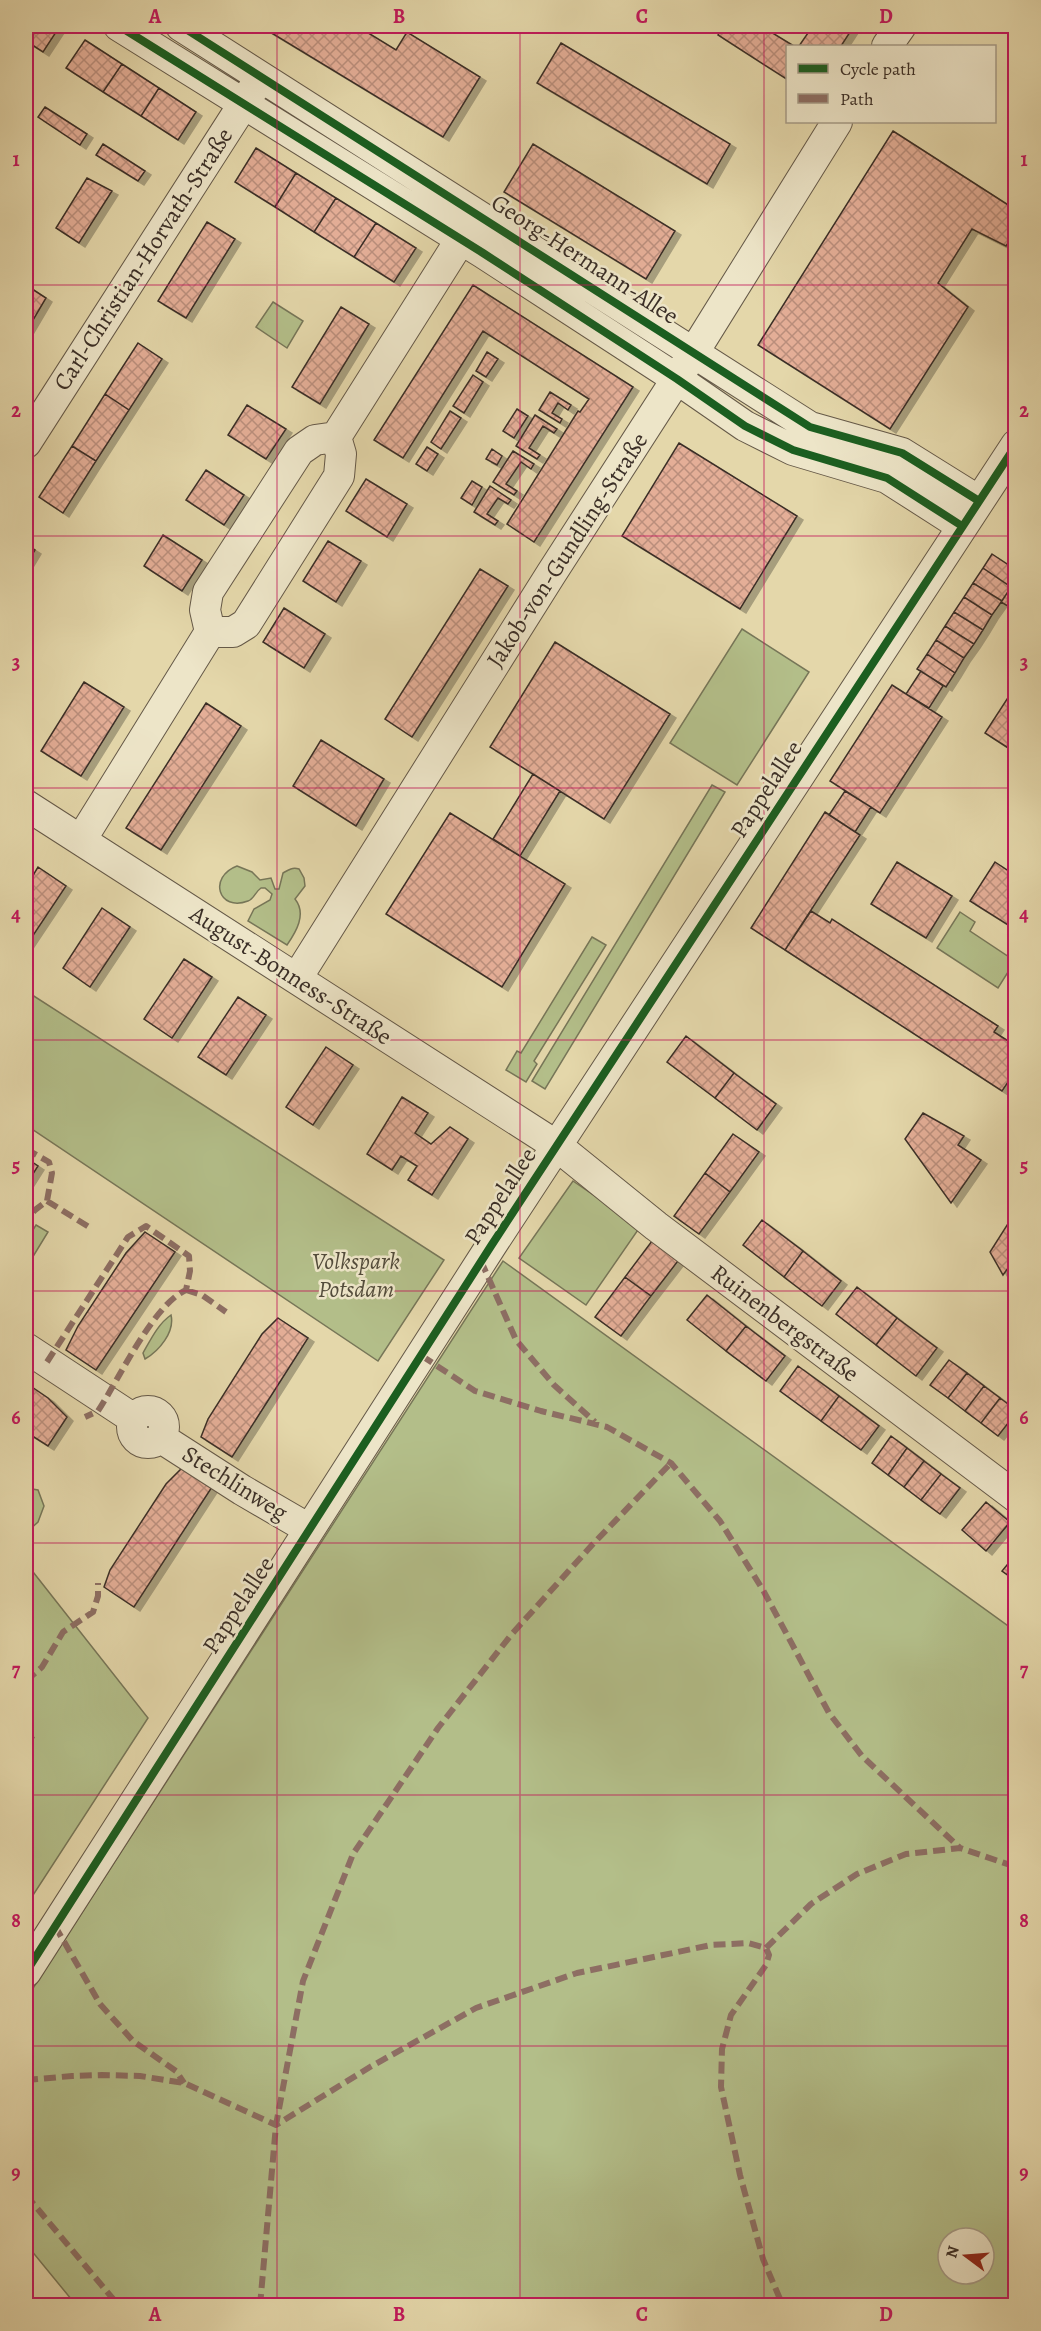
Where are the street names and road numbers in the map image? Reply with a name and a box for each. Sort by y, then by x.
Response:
street label: Carl-Christian-Horvath-Straße [46,121,240,397]
street label: Georg-Hermann-Allee [485,186,685,332]
street label: Jakob-von-Gundling-Straße [479,426,655,674]
street label: Pappelallee [723,734,809,844]
street label: August-Bonness-Straße [183,897,398,1052]
street label: Pappelallee [457,1141,543,1251]
street label: Ruinenbergstraße [704,1257,866,1389]
street label: Stechlinweg [176,1438,294,1528]
street label: Pappelallee [195,1550,281,1660]

